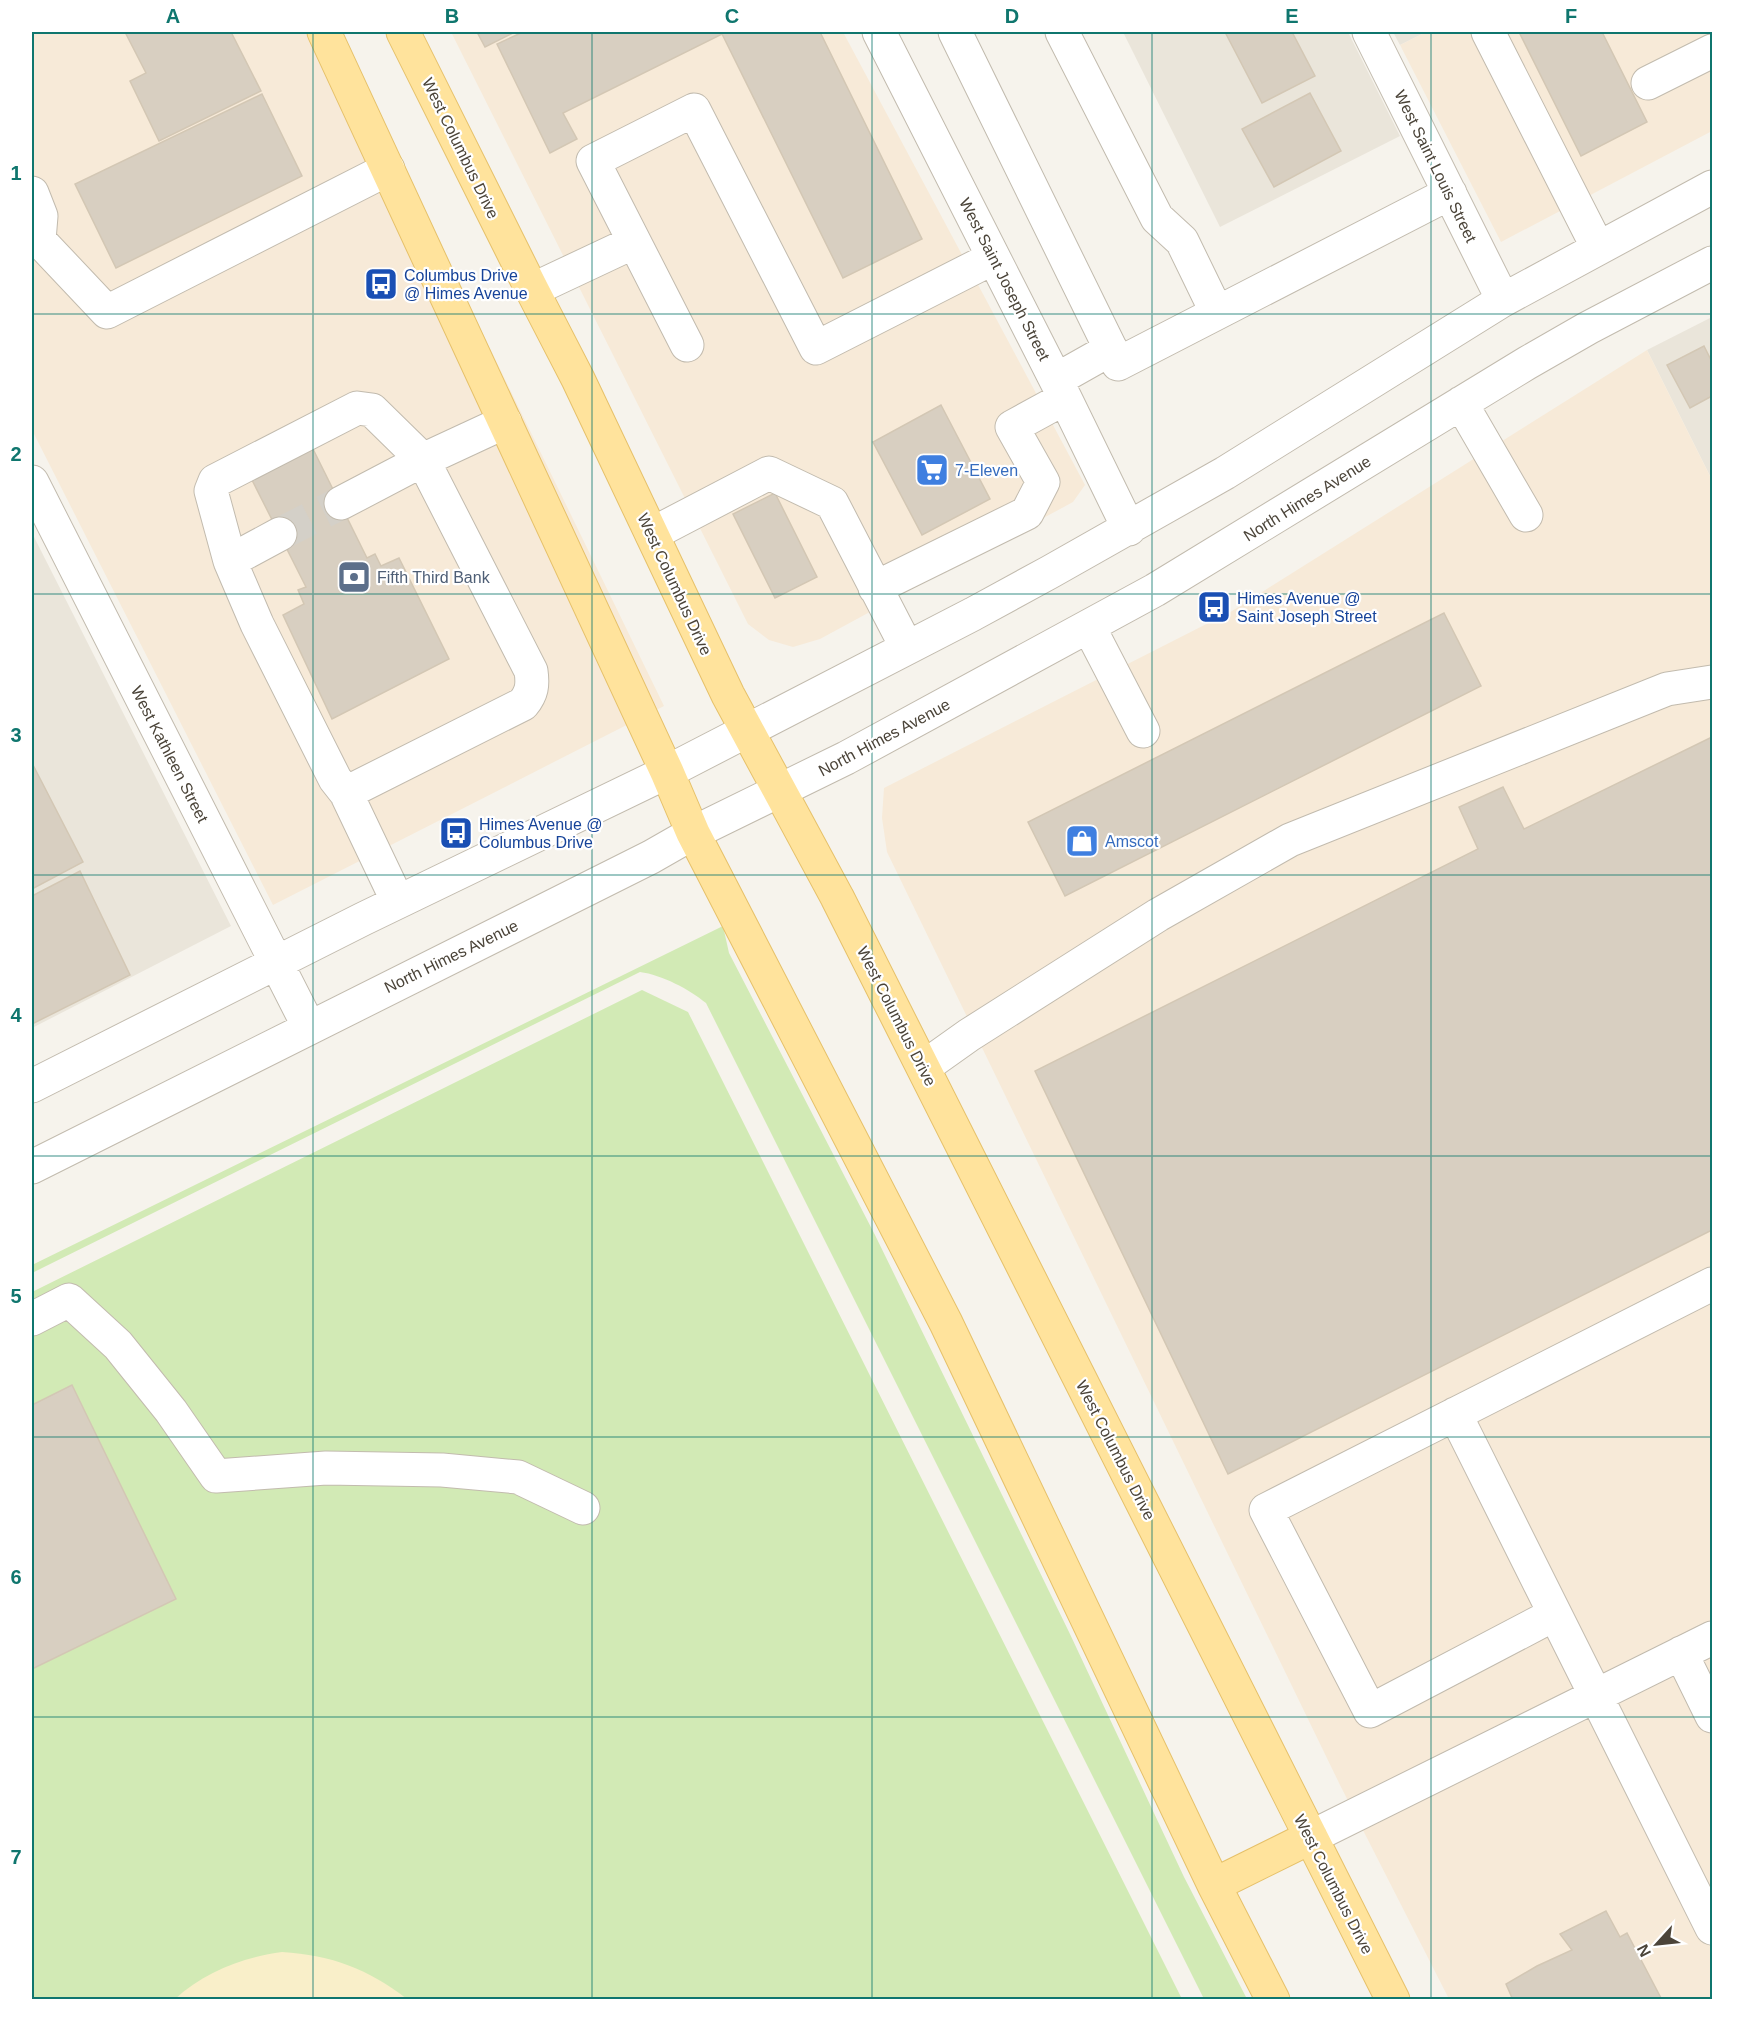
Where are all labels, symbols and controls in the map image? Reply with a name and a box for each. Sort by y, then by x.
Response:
text: A [166,5,180,27]
text: B [445,5,459,27]
text: C [725,5,739,27]
text: D [1005,5,1019,27]
text: E [1285,5,1299,27]
text: F [1565,5,1577,27]
street label: West Columbus Drive [419,75,502,221]
street label: West Saint Louis Street [1391,87,1480,245]
text: 1 [10,162,22,184]
street label: West Saint Joseph Street [956,195,1053,364]
bus stop icon: Columbus Drive @ Himes Avenue [363,266,399,302]
place label: Columbus Drive @ Himes Avenue [404,267,528,302]
text: 2 [10,443,22,465]
supermarket icon: 7-Eleven [914,452,950,488]
street label: North Himes Avenue [1241,452,1374,544]
place label: 7-Eleven [955,462,1018,479]
street label: West Columbus Drive [634,511,715,658]
bank icon: Fifth Third Bank [336,559,372,595]
place label: Fifth Third Bank [377,569,491,586]
bus stop icon: Himes Avenue @ Saint Joseph Street [1196,589,1232,625]
place label: Himes Avenue @ Saint Joseph Street [1237,590,1377,625]
street label: West Kathleen Street [128,683,212,826]
street label: North Himes Avenue [816,696,953,779]
text: 3 [10,724,22,746]
bus stop icon: Himes Avenue @ Columbus Drive [438,815,474,851]
place label: Himes Avenue @ Columbus Drive [479,816,603,851]
shop icon: Amscot [1064,823,1100,859]
place label: Amscot [1105,833,1159,850]
street label: North Himes Avenue [382,917,521,996]
street label: West Columbus Drive [854,944,939,1089]
text: 4 [10,1004,22,1026]
text: 5 [10,1285,22,1307]
street label: West Columbus Drive [1073,1378,1158,1523]
text: 6 [10,1566,22,1588]
street label: West Columbus Drive [1291,1812,1376,1957]
text: 7 [10,1846,22,1868]
north arrow [1627,1914,1687,1974]
text: N [1634,1942,1654,1960]

